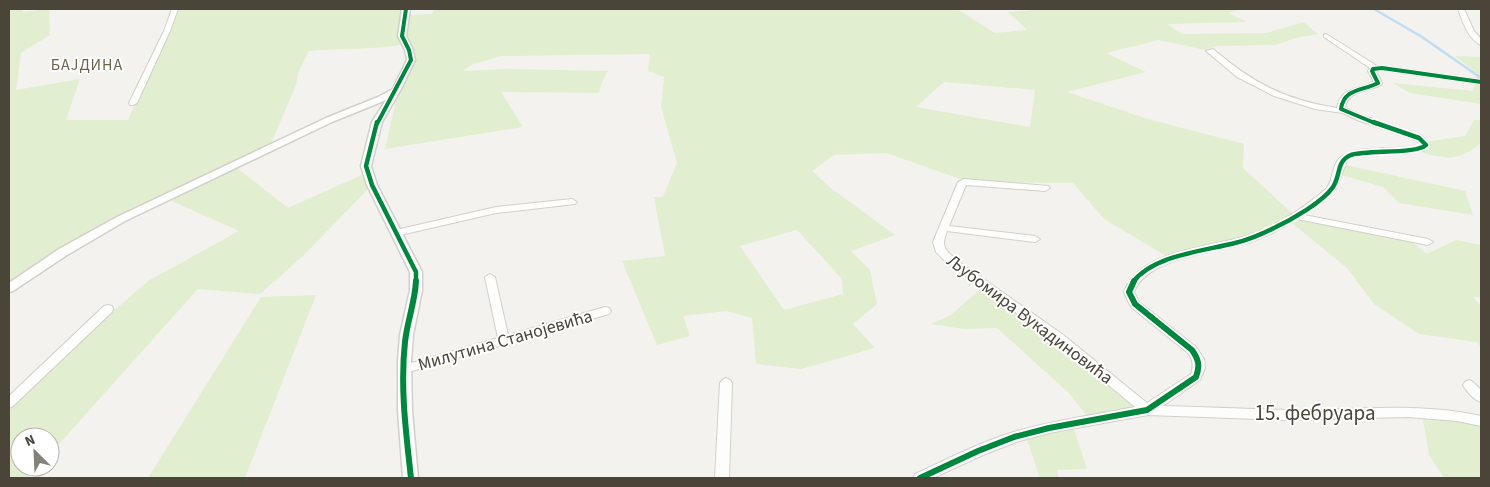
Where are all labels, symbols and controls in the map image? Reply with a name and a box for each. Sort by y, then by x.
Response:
district label: БАЈДИНА [51,54,123,76]
street label: Љубомира Вукадиновића [941,249,1118,390]
street label: Милутина Станојевића [415,304,595,377]
street label: 15. фебруара [1254,398,1376,428]
north arrow [10,427,60,477]
text: N [22,430,38,452]

